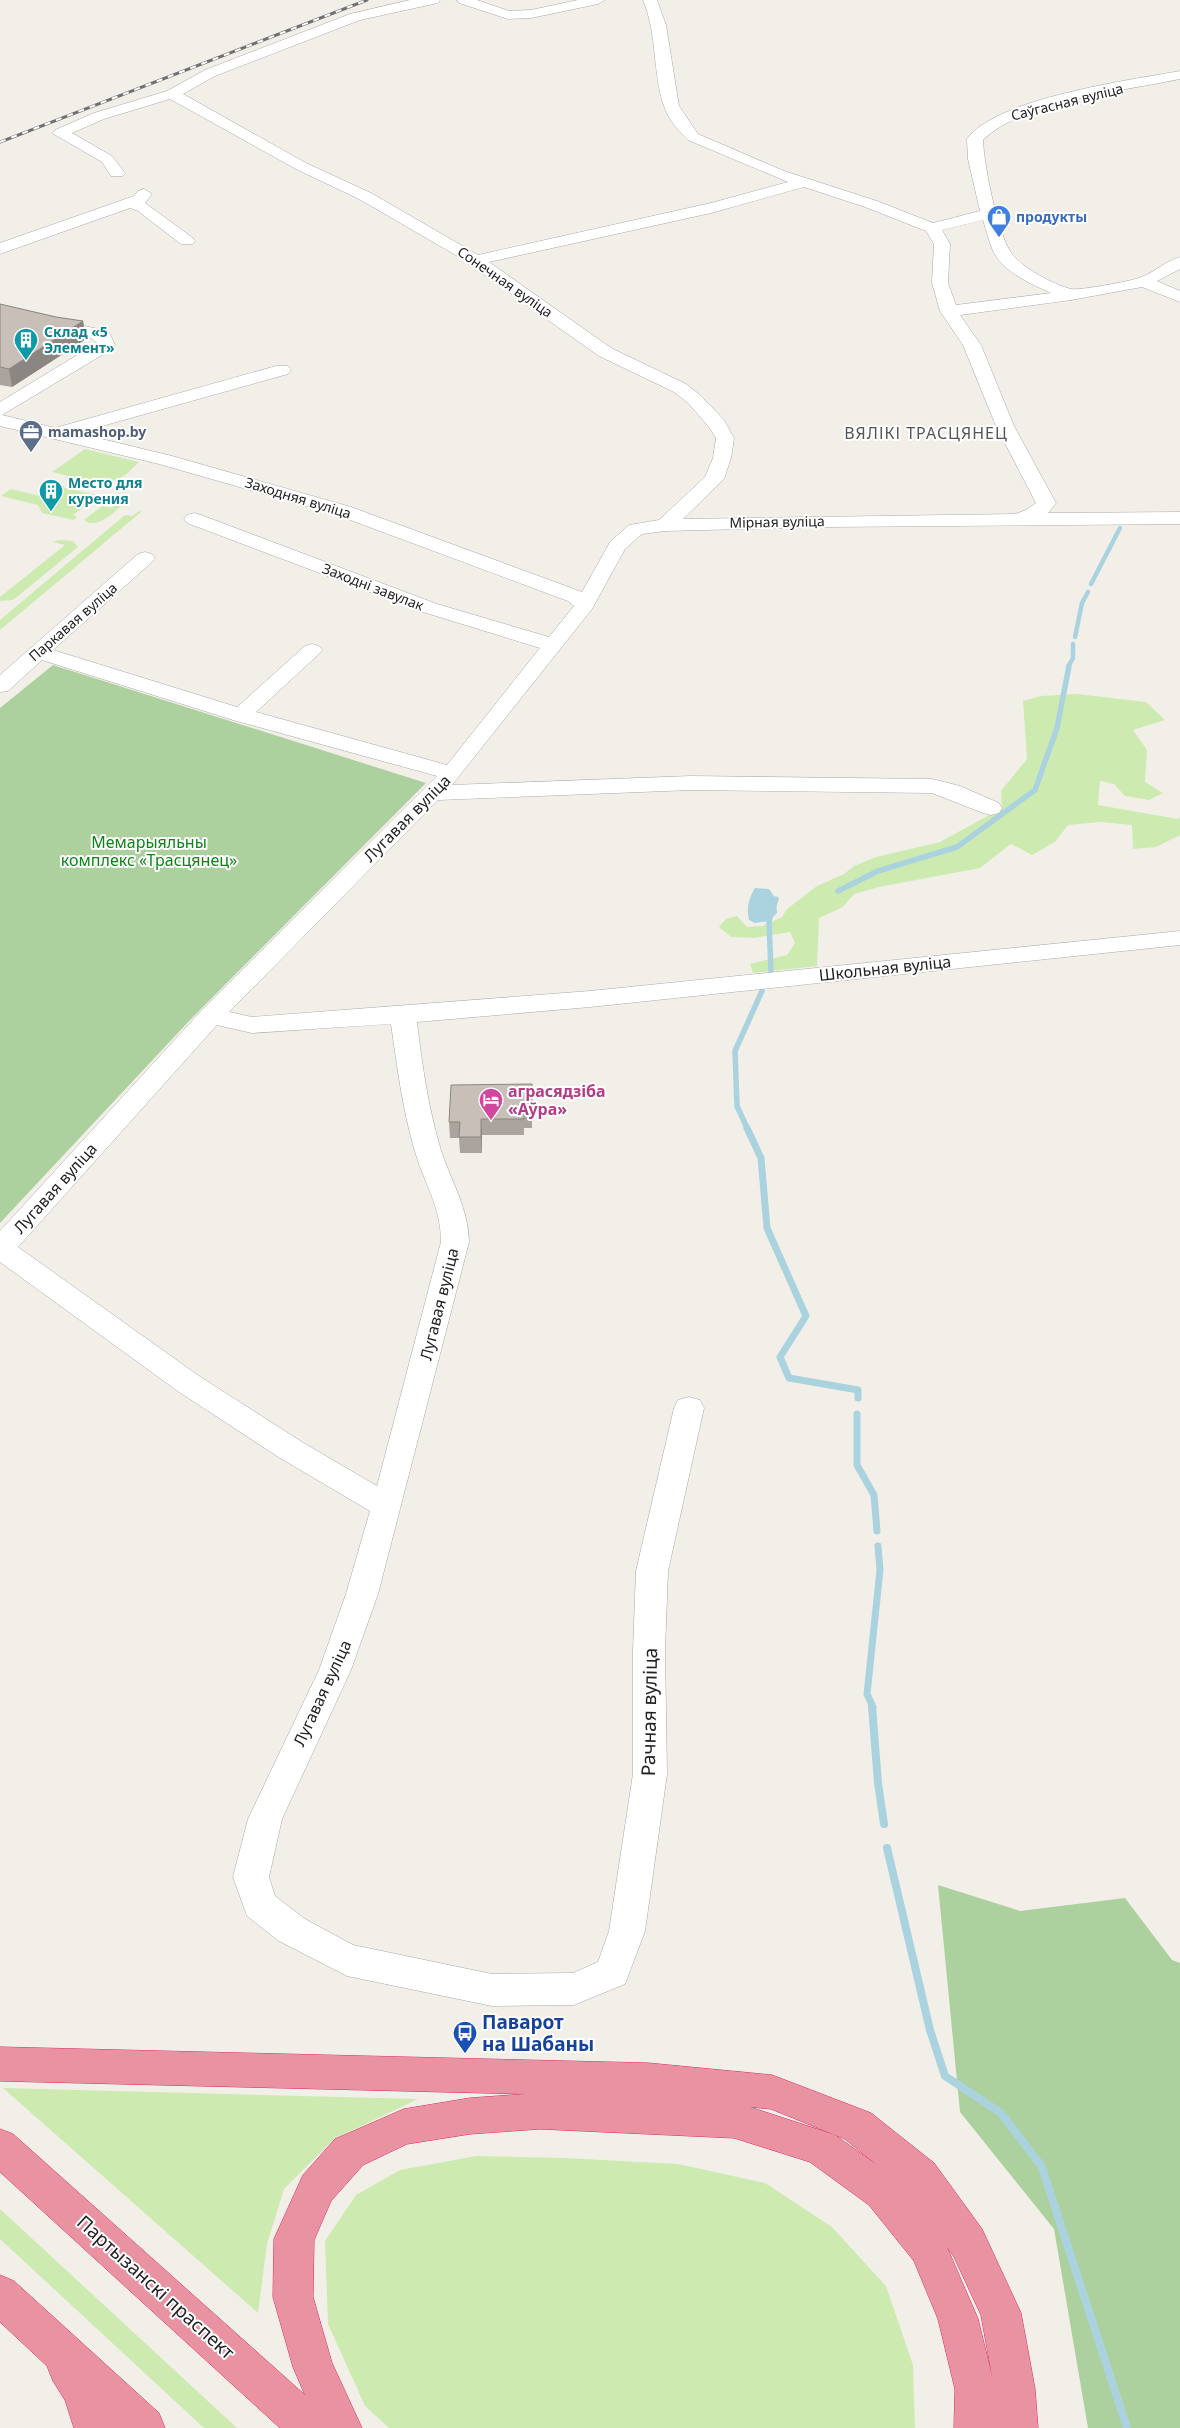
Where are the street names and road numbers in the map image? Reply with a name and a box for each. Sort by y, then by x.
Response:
street label: Саўгасная вуліца [1009,78,1125,125]
street label: Сонечная вуліца [454,242,557,322]
street label: Заходняя вуліца [243,472,353,523]
street label: Мірная вуліца [729,511,825,532]
street label: Заходні завулак [320,558,427,615]
street label: Паркавая вуліца [24,578,121,665]
street label: Лугавая вуліца [359,770,455,866]
street label: Школьная вуліца [818,950,952,986]
street label: Лугавая вуліца [8,1138,102,1238]
street label: Лугавая вуліца [414,1246,464,1362]
street label: Лугавая вуліца [288,1636,356,1750]
street label: Рачная вуліца [635,1648,663,1776]
street label: Партызанскі праспект [72,2209,241,2365]

